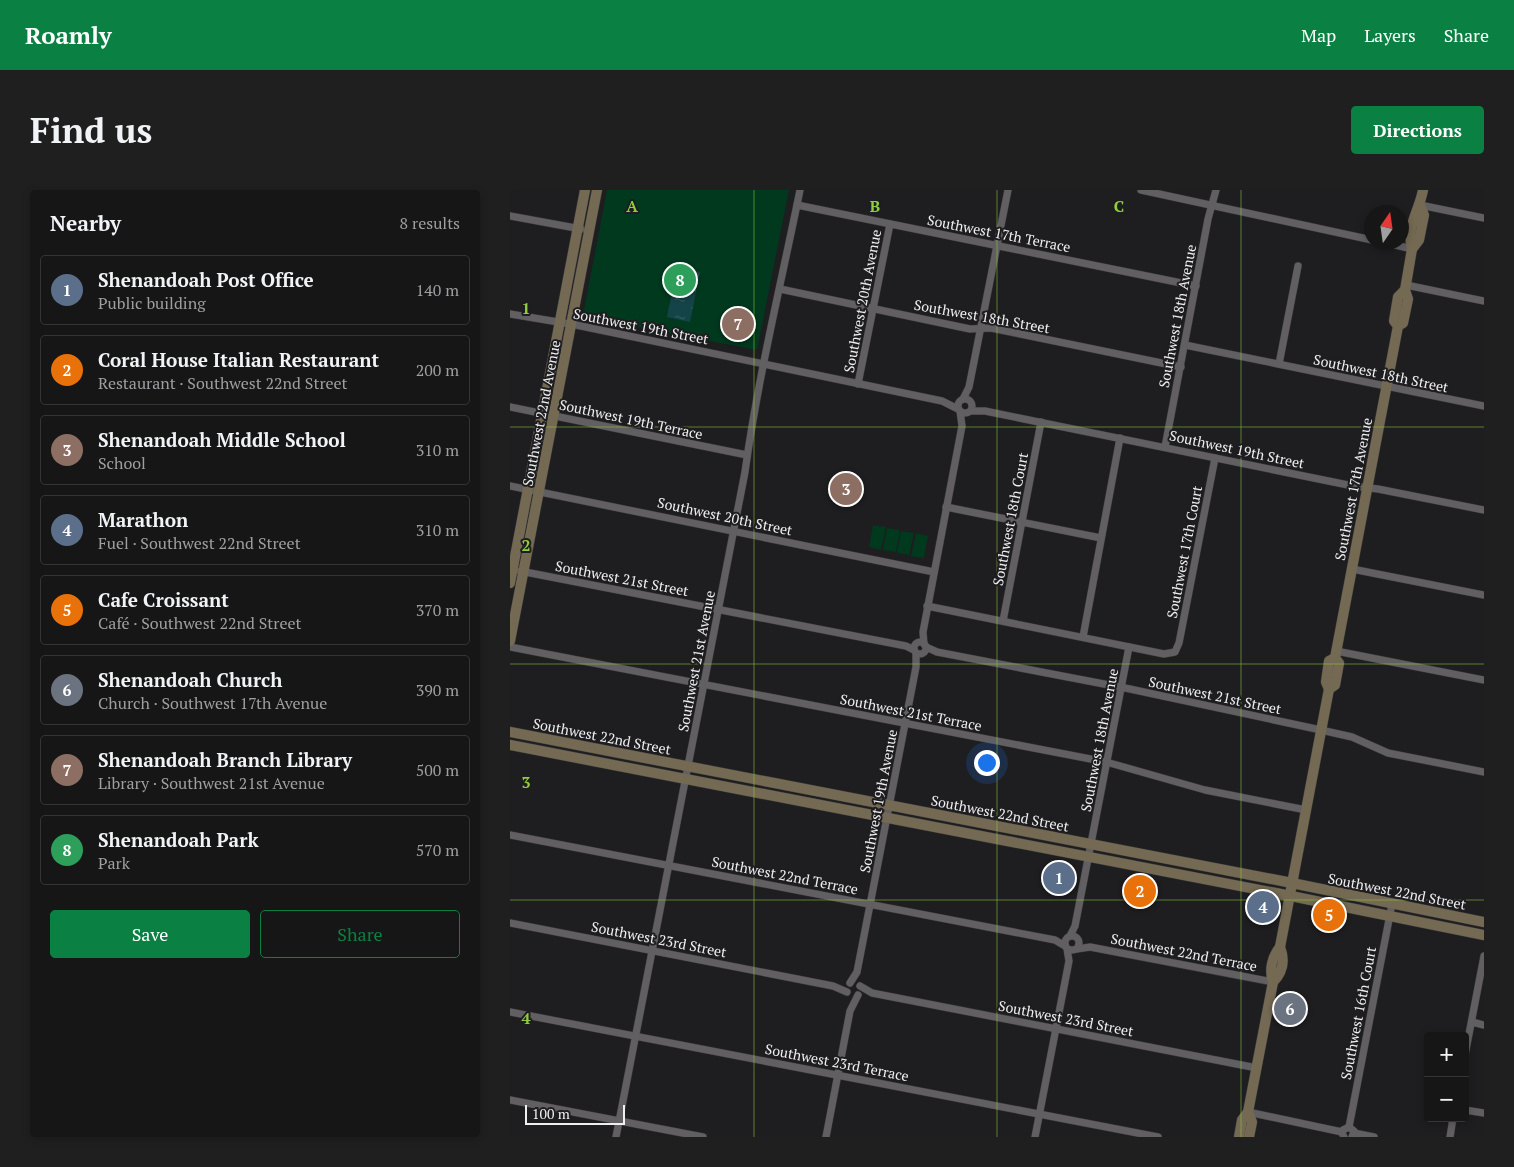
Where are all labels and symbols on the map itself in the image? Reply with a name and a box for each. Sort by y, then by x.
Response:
text: A [626,195,638,217]
text: B [870,195,880,217]
text: C [1114,195,1124,217]
north arrow [1364,205,1409,250]
street label: Southwest 17th Terrace [926,210,1072,256]
street label: Southwest 20th Avenue [839,228,885,374]
street label: Southwest 18th Avenue [1154,243,1200,389]
pin: 8 [664,261,696,299]
street label: Southwest 18th Street [913,295,1052,337]
text: 1 [521,297,531,319]
street label: Southwest 19th Street [572,304,711,349]
pin: 7 [722,305,754,343]
street label: Southwest 22nd Avenue [518,338,564,488]
street label: Southwest 18th Street [1312,349,1451,397]
street label: Southwest 19th Terrace [558,395,704,443]
street label: Southwest 17th Avenue [1330,416,1376,562]
street label: Southwest 19th Street [1168,425,1307,473]
street label: Southwest 18th Court [988,450,1032,587]
pin: 3 [830,470,862,508]
street label: Southwest 17th Court [1162,483,1206,620]
street label: Southwest 20th Street [656,492,795,540]
text: 2 [521,534,531,556]
street label: Southwest 21st Street [554,556,691,600]
street label: Southwest 21st Avenue [673,589,719,733]
street label: Southwest 18th Avenue [1076,667,1122,813]
street label: Southwest 21st Street [1147,672,1284,719]
street label: Southwest 21st Terrace [839,689,983,735]
street label: Southwest 22nd Street [531,713,673,759]
street label: Southwest 19th Avenue [855,728,901,874]
your location [974,750,1000,776]
text: 3 [521,771,531,793]
street label: Southwest 22nd Street [929,790,1071,836]
street label: Southwest 22nd Terrace [710,851,860,899]
pin: 1 [1043,859,1075,897]
street label: Southwest 22nd Street [1326,868,1468,914]
pin: 2 [1124,872,1156,910]
pin: 4 [1247,888,1279,926]
pin: 5 [1313,896,1345,934]
street label: Southwest 23rd Street [590,917,729,962]
street label: Southwest 22nd Terrace [1109,928,1259,976]
street label: Southwest 16th Court [1336,944,1380,1081]
pin: 6 [1274,990,1306,1028]
street label: Southwest 23rd Street [997,996,1136,1041]
text: 4 [521,1007,531,1029]
street label: Southwest 23rd Terrace [764,1039,910,1085]
scale bar [525,1102,625,1125]

